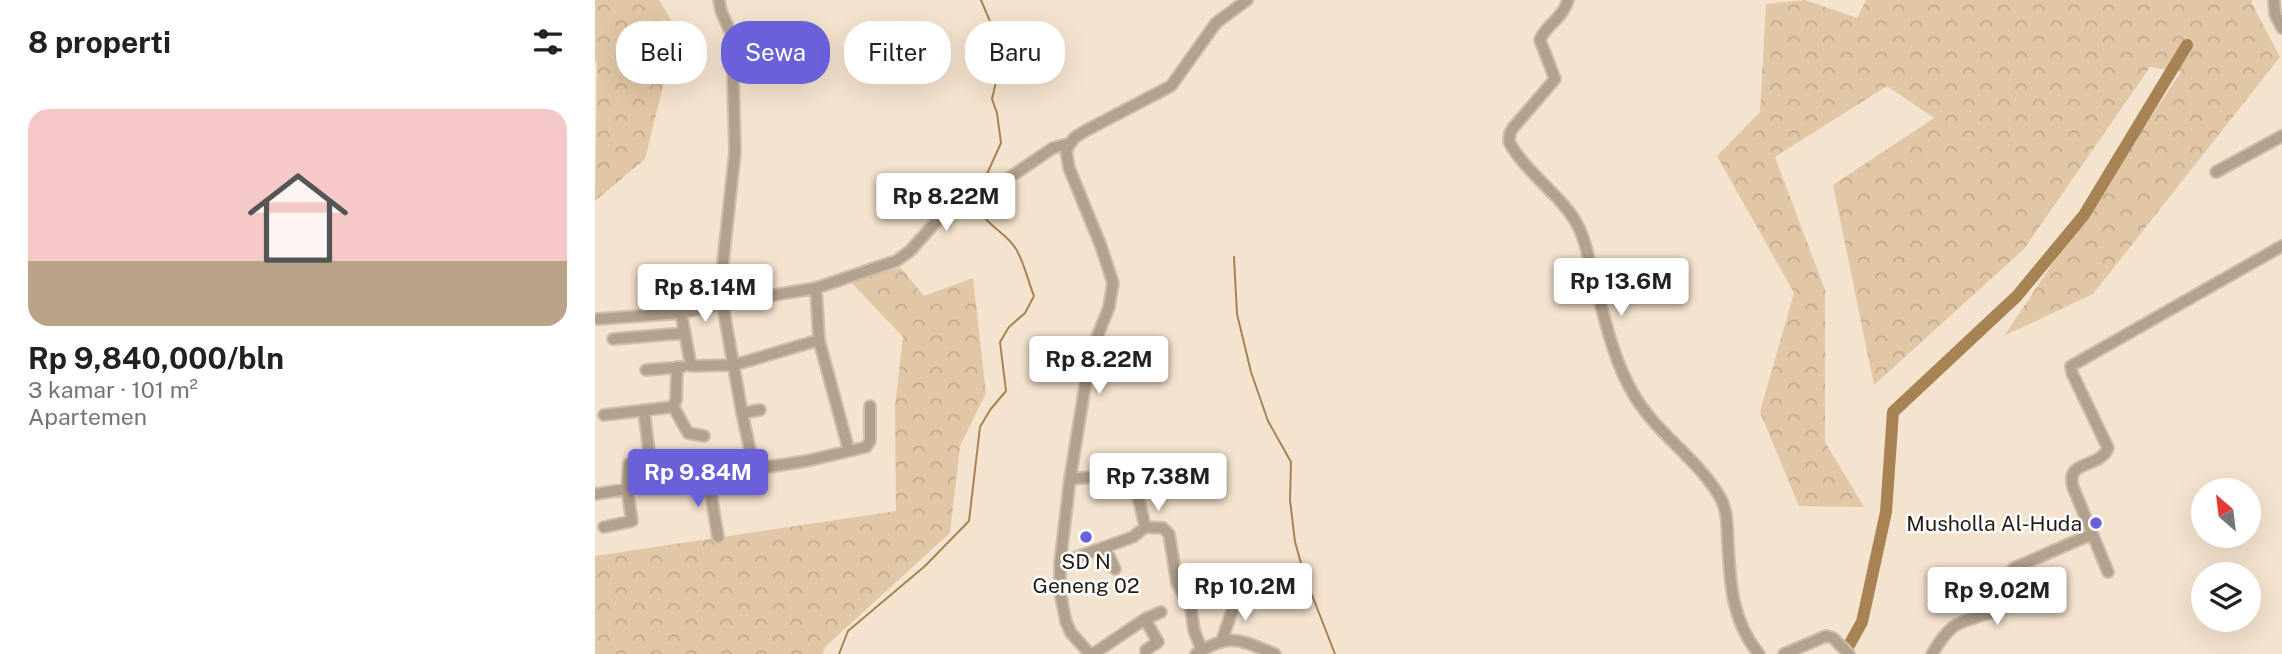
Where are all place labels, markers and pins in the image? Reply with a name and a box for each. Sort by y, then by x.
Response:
pin: Rp 8.22M [874,174,1018,233]
pin: Rp 13.6M [1549,258,1693,318]
pin: Rp 8.14M [633,264,777,324]
pin: Rp 8.22M [1027,336,1171,396]
pin: Rp 9.84M [626,449,770,509]
pin: Rp 7.38M [1086,454,1230,513]
place label: Musholla Al-Huda [1906,511,2082,536]
marker: Musholla Al-Huda [2088,515,2104,531]
marker: SD N Geneng 02 [1078,529,1094,545]
place label: SD N Geneng 02 [1033,549,1139,598]
pin: Rp 10.2M [1173,564,1317,623]
pin: Rp 9.02M [1925,568,2069,627]

